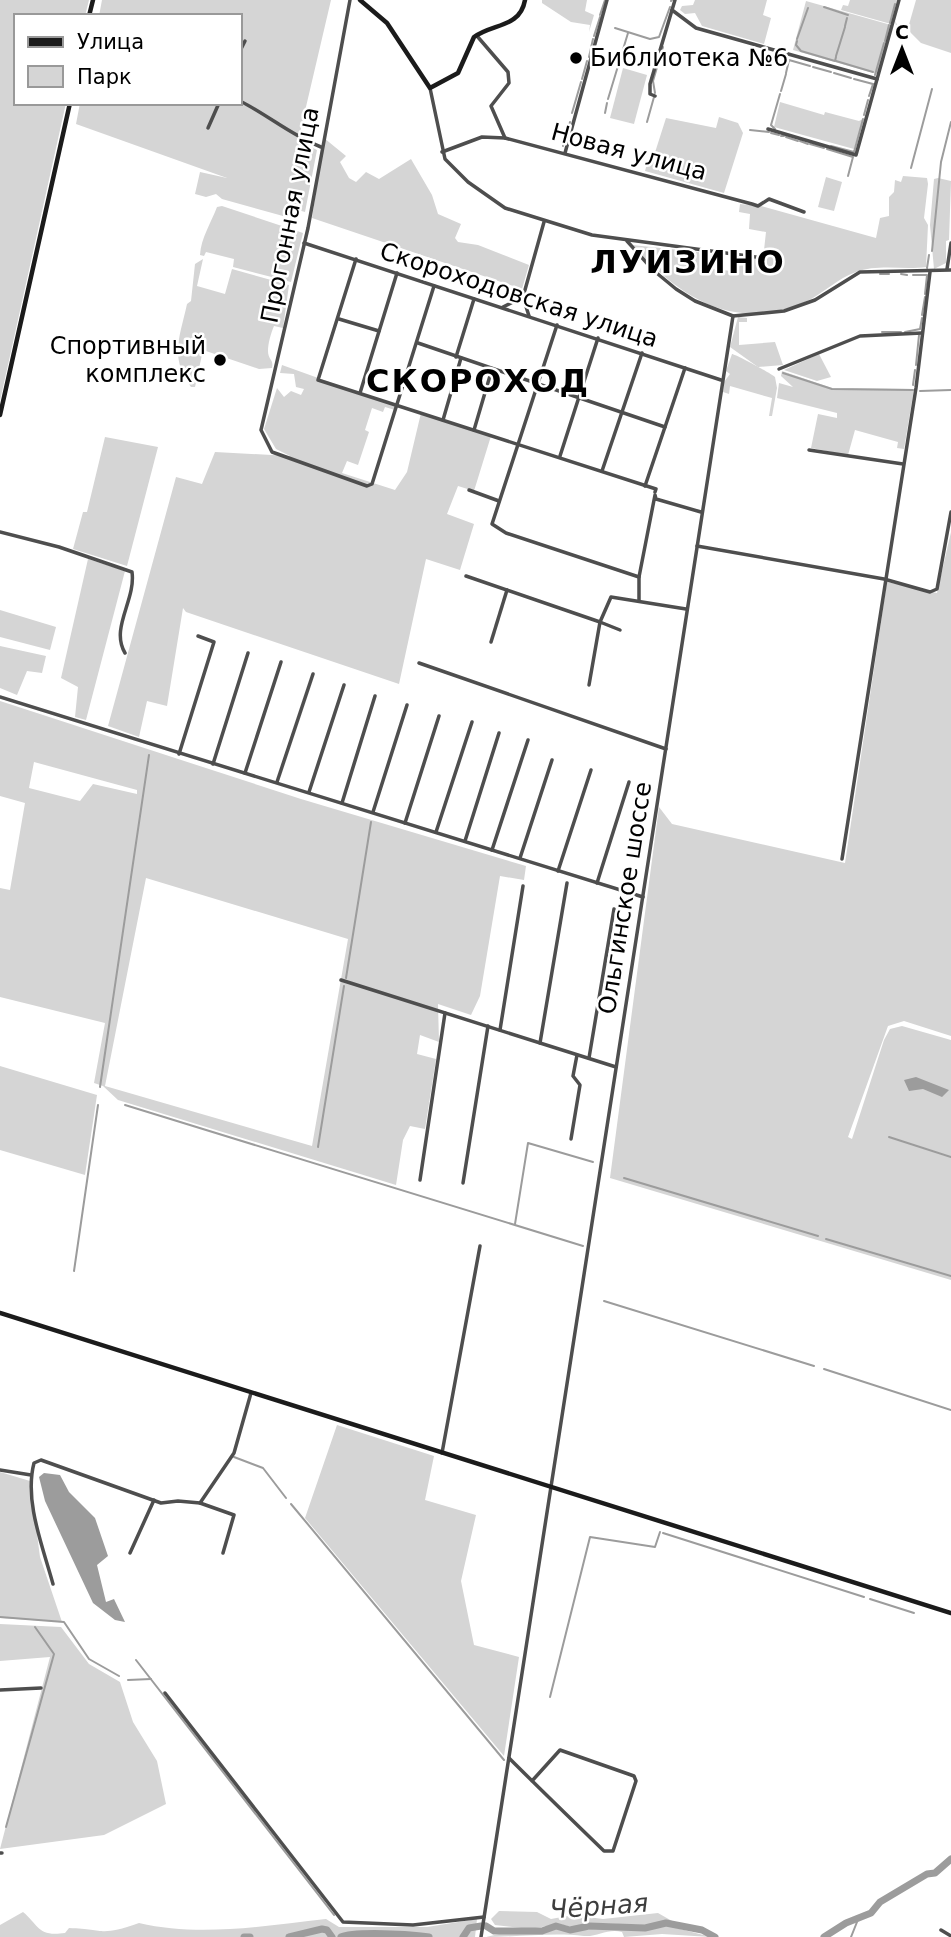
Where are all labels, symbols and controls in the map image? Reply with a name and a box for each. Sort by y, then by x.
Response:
legend [14,14,242,105]
north arrow [867,14,937,84]
text: С [895,21,909,43]
text: Улица [77,30,144,54]
place label: Библиотека №6 [590,44,788,72]
marker: Библиотека №6 [568,50,584,66]
text: Парк [77,65,132,89]
street label: Прогонная улица [255,105,325,325]
street label: Новая улица [548,118,710,186]
street label: Скороходовская улица [376,237,662,353]
district label: ЛУИЗИНО [590,243,786,281]
place label: Спортивный комплекс [50,332,206,388]
marker: Спортивный комплекс [212,352,228,368]
district label: СКОРОХОД [366,362,590,400]
street label: Ольгинское шоссе [593,780,657,1016]
water label: Чёрная [549,1888,649,1924]

